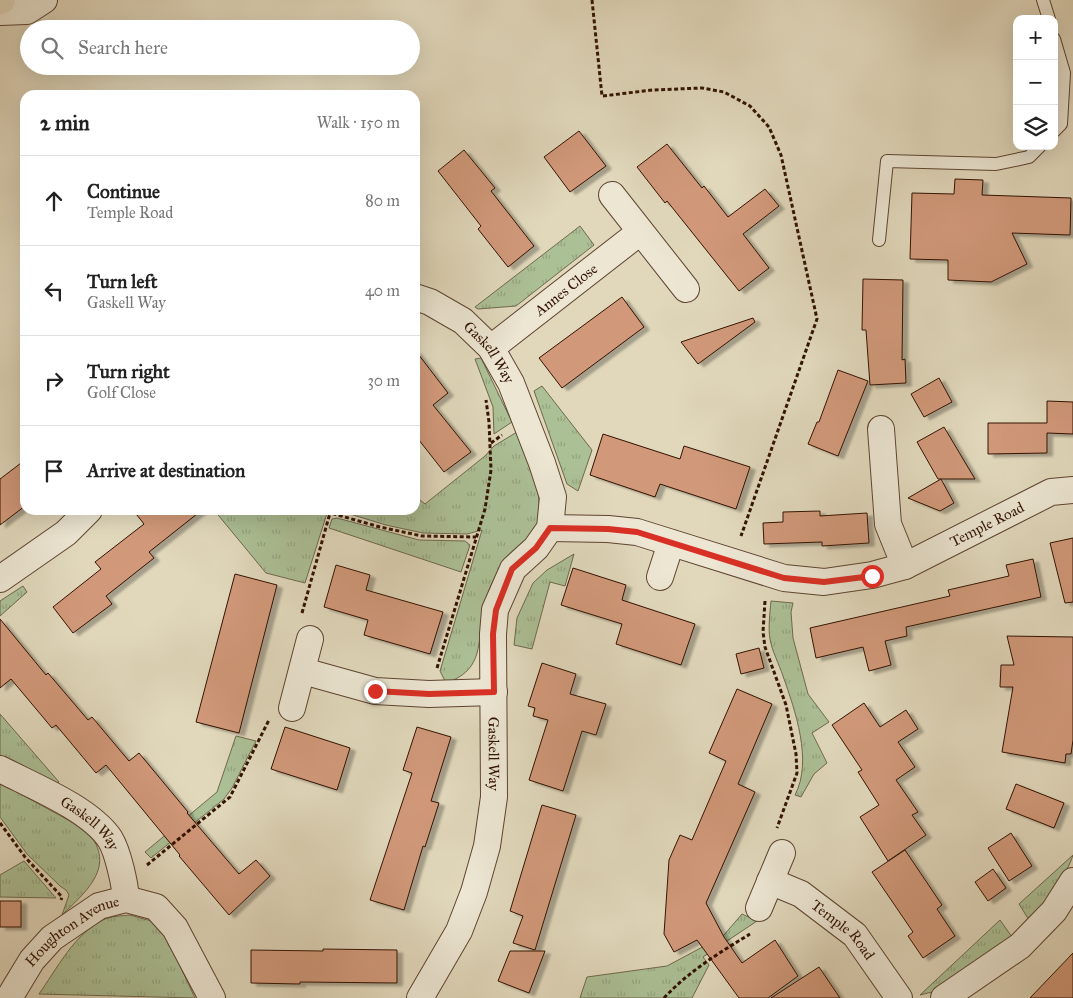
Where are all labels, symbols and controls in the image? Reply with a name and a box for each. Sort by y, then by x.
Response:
map controls [1013,15,1058,150]
button: + [1013,15,1058,60]
search box [20,20,420,75]
icon: search [38,34,66,62]
text: Search here [78,36,168,59]
button: − [1013,60,1058,105]
button: layers [1013,105,1058,150]
text: 2 min [40,110,90,136]
text: Walk · 150 m [317,113,400,132]
text: Continue [87,180,160,203]
icon: ahead [40,187,68,215]
text: 80 m [365,191,400,210]
text: Temple Road [87,203,173,222]
street label: Annes Close [530,260,601,320]
text: Turn left [87,270,157,293]
icon: left [40,277,68,305]
text: 40 m [365,281,400,300]
text: Gaskell Way [87,293,166,312]
street label: Gaskell Way [460,317,519,387]
text: Turn right [87,360,170,383]
icon: right [40,367,68,395]
text: 30 m [367,371,400,390]
text: Golf Close [87,383,156,402]
icon: arrive [40,457,68,485]
text: Arrive at destination [87,459,245,482]
street label: Temple Road [947,498,1028,551]
route start [861,565,884,588]
route end [364,680,387,703]
street label: Gaskell Way [485,717,503,792]
street label: Gaskell Way [57,792,124,854]
street label: Houghton Avenue [21,892,121,971]
street label: Temple Road [807,896,879,964]

